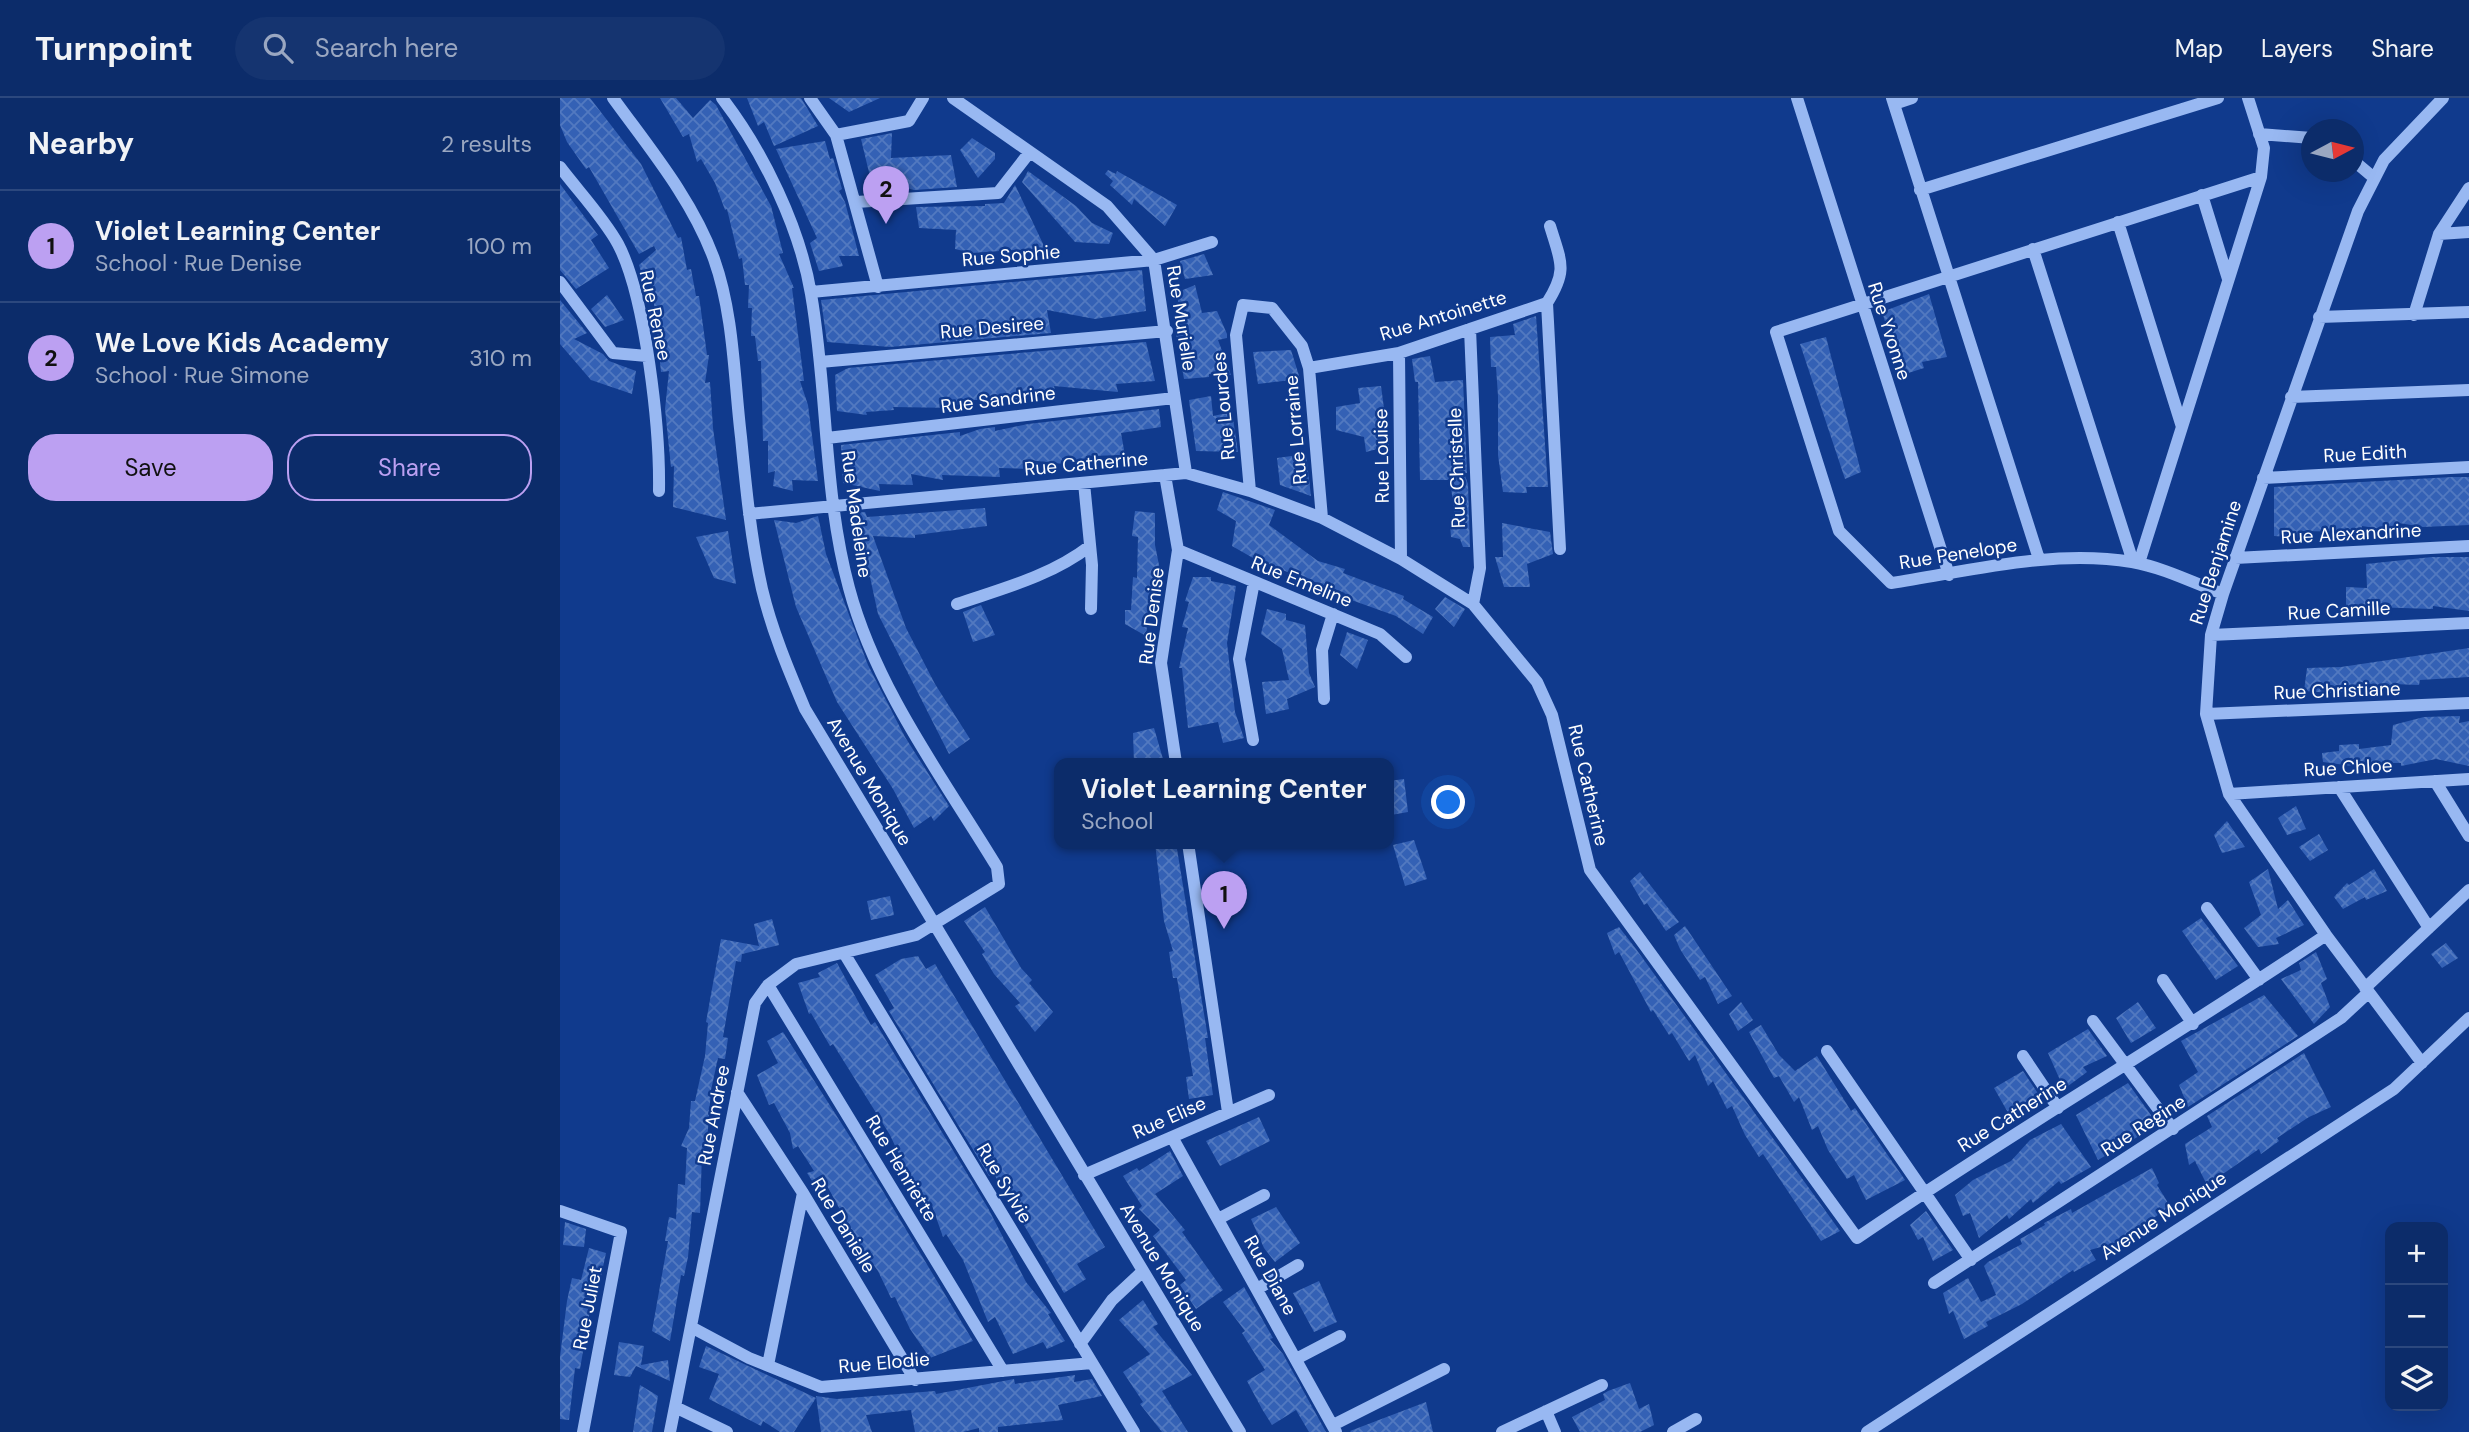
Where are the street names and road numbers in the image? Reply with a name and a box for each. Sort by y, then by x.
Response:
street label: Rue Sophie [961,239,1061,272]
street label: Rue Murielle [1161,264,1202,373]
street label: Rue Renee [634,267,677,363]
street label: Rue Yvonne [1862,279,1917,383]
street label: Rue Antoinette [1377,284,1510,347]
street label: Rue Desiree [939,311,1045,344]
street label: Rue Lourdes [1206,351,1241,461]
street label: Rue Lorraine [1278,374,1313,486]
street label: Rue Sandrine [939,380,1057,419]
street label: Rue Christelle [1442,407,1471,529]
street label: Rue Louise [1368,408,1395,504]
street label: Rue Edith [2323,439,2407,468]
street label: Rue Catherine [1023,446,1149,481]
street label: Rue Madeleine [835,449,878,579]
street label: Rue Benjamine [2184,497,2247,628]
street label: Rue Alexandrine [2280,517,2422,550]
street label: Rue Penelope [1897,532,2019,575]
street label: Rue Emeline [1248,550,1356,613]
street label: Rue Denise [1133,566,1170,666]
street label: Rue Camille [2287,595,2391,626]
street label: Rue Christiane [2273,676,2401,705]
street label: Avenue Monique [821,712,918,850]
street label: Rue Catherine [1562,722,1615,848]
street label: Rue Chloe [2303,753,2393,782]
street label: Rue Andree [692,1063,735,1167]
street label: Rue Catherine [1953,1071,2072,1158]
street label: Rue Regine [2096,1089,2190,1162]
street label: Rue Elise [1129,1090,1210,1145]
street label: Rue Henriette [860,1110,943,1226]
street label: Rue Sylvie [971,1139,1038,1228]
street label: Avenue Monique [2095,1165,2231,1266]
street label: Rue Danielle [805,1173,882,1278]
street label: Avenue Monique [1114,1198,1211,1336]
street label: Rue Diane [1238,1231,1303,1320]
street label: Rue Juliet [567,1264,608,1352]
street label: Rue Elodie [837,1346,931,1379]

